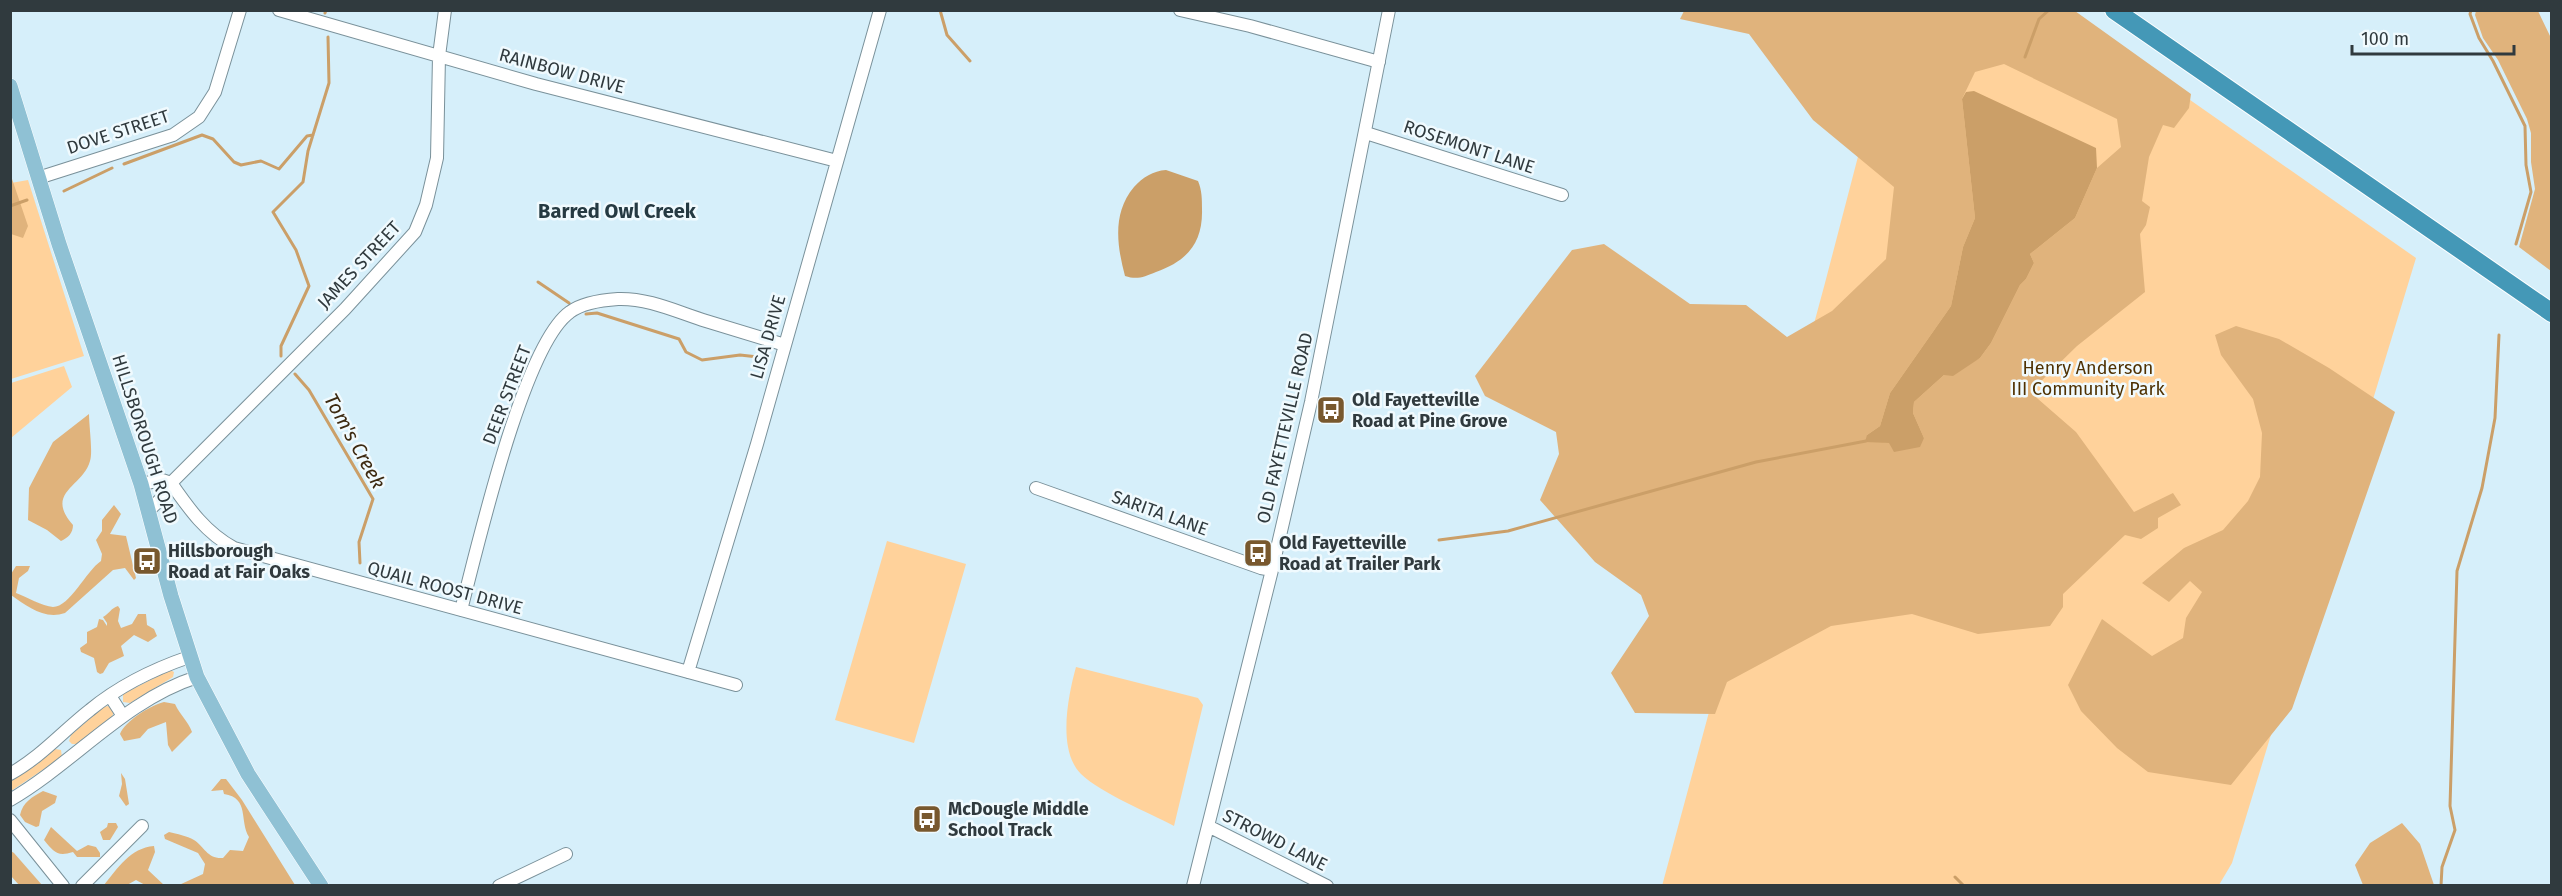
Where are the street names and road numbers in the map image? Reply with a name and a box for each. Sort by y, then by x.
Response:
street label: RAINBOW DRIVE [497,44,627,98]
street label: DOVE STREET [64,105,173,159]
street label: ROSEMONT LANE [1401,115,1537,179]
street label: JAMES STREET [313,216,406,313]
street label: LISA DRIVE [746,292,790,382]
street label: OLD FAYETTEVILLE ROAD [1252,330,1318,526]
street label: DEER STREET [478,342,536,448]
street label: HILLSBOROUGH ROAD [107,352,183,526]
street label: SARITA LANE [1109,485,1211,541]
street label: QUAIL ROOST DRIVE [365,557,525,619]
street label: STROWD LANE [1219,804,1331,876]

